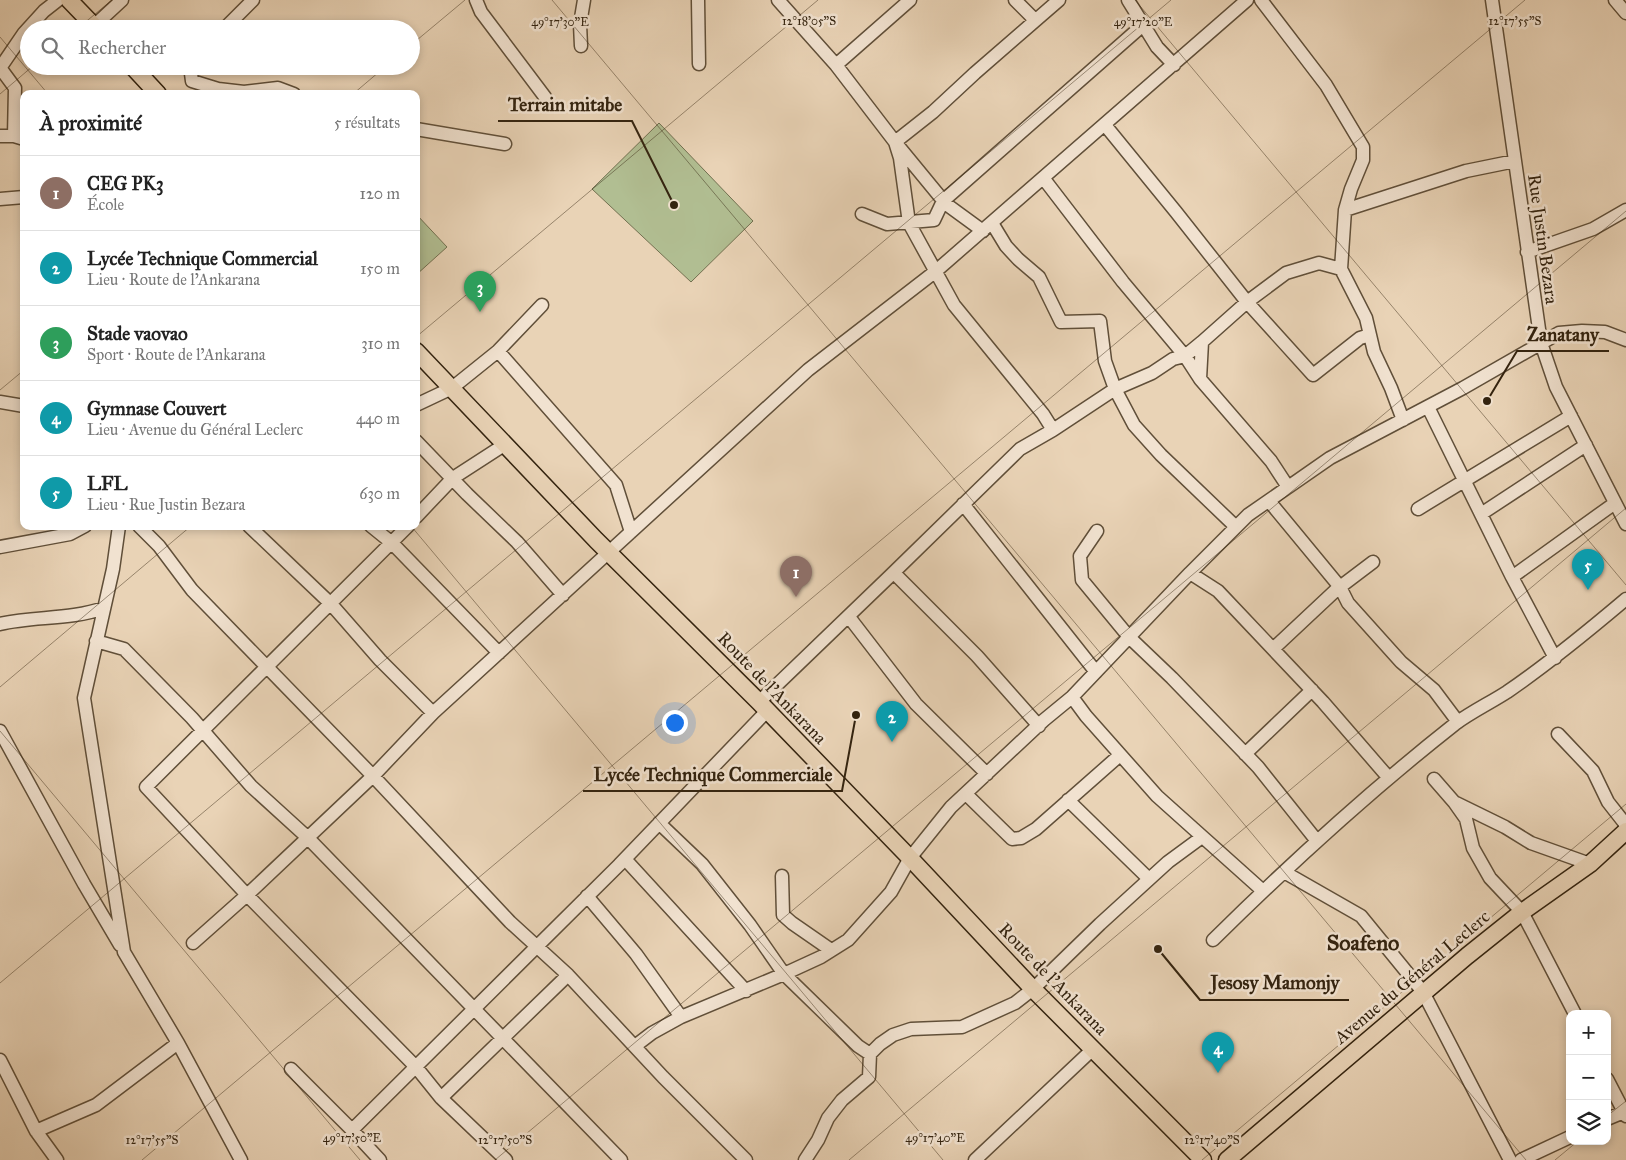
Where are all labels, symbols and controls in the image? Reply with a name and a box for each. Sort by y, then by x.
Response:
text: 12°18'05"S [782,14,836,28]
text: 12°17'55"S [1489,14,1541,28]
text: 49°17'30"E [531,15,589,29]
text: 49°17'20"E [1114,15,1173,29]
search box [20,20,420,75]
icon: search [38,34,66,62]
text: Rechercher [78,36,166,59]
callout: Terrain mitabe [498,87,632,121]
text: Terrain mitabe [507,93,622,116]
text: À proximité [40,110,142,136]
text: 5 résultats [334,113,400,132]
text: CEG PK3 [87,172,164,195]
street label: Rue Justin Bezara [1522,173,1563,306]
text: 1 [53,184,59,203]
text: 120 m [360,184,400,203]
text: École [87,195,124,214]
text: Lycée Technique Commercial [87,247,318,270]
text: 2 [52,259,60,278]
text: 150 m [360,259,400,278]
text: Lieu · Route de l'Ankarana [87,270,260,289]
pin: 3 [464,271,496,312]
callout: Zanatany [1517,317,1609,351]
text: Stade vaovao [87,322,188,345]
text: Zanatany [1527,323,1600,347]
text: 3 [53,334,59,353]
text: 310 m [361,334,400,353]
text: Sport · Route de l'Ankarana [87,345,266,364]
text: Gymnase Couvert [87,397,226,420]
text: 4 [52,409,60,428]
text: 440 m [356,409,400,428]
text: Lieu · Avenue du Général Leclerc [87,420,303,439]
text: LFL [87,472,128,495]
text: 5 [52,484,60,503]
text: 630 m [359,484,400,503]
text: Lieu · Rue Justin Bezara [87,495,245,514]
pin: 5 [1572,549,1604,590]
pin: 1 [780,556,812,597]
street label: Route de l'Ankarana [713,627,831,749]
pin: 2 [876,701,908,742]
your location [662,710,688,736]
callout: Lycée Technique Commerciale [583,757,842,791]
text: Lycée Technique Commerciale [594,763,832,787]
street label: Avenue du Général Leclerc [1329,905,1495,1049]
street label: Route de l'Ankarana [994,918,1112,1040]
district label: Soafeno [1327,929,1399,956]
callout: Jesosy Mamonjy [1200,966,1349,1000]
text: Jesosy Mamonjy [1208,971,1340,995]
map controls [1566,1010,1611,1145]
button: + [1566,1010,1611,1055]
pin: 4 [1202,1032,1234,1073]
button: − [1566,1055,1611,1100]
button: layers [1566,1100,1611,1145]
text: 49°17'50"E [323,1131,382,1145]
text: 49°17'40"E [905,1131,965,1145]
text: 12°17'55"S [126,1133,178,1147]
text: 12°17'50"S [478,1133,532,1147]
text: 12°17'40"S [1184,1133,1240,1147]

